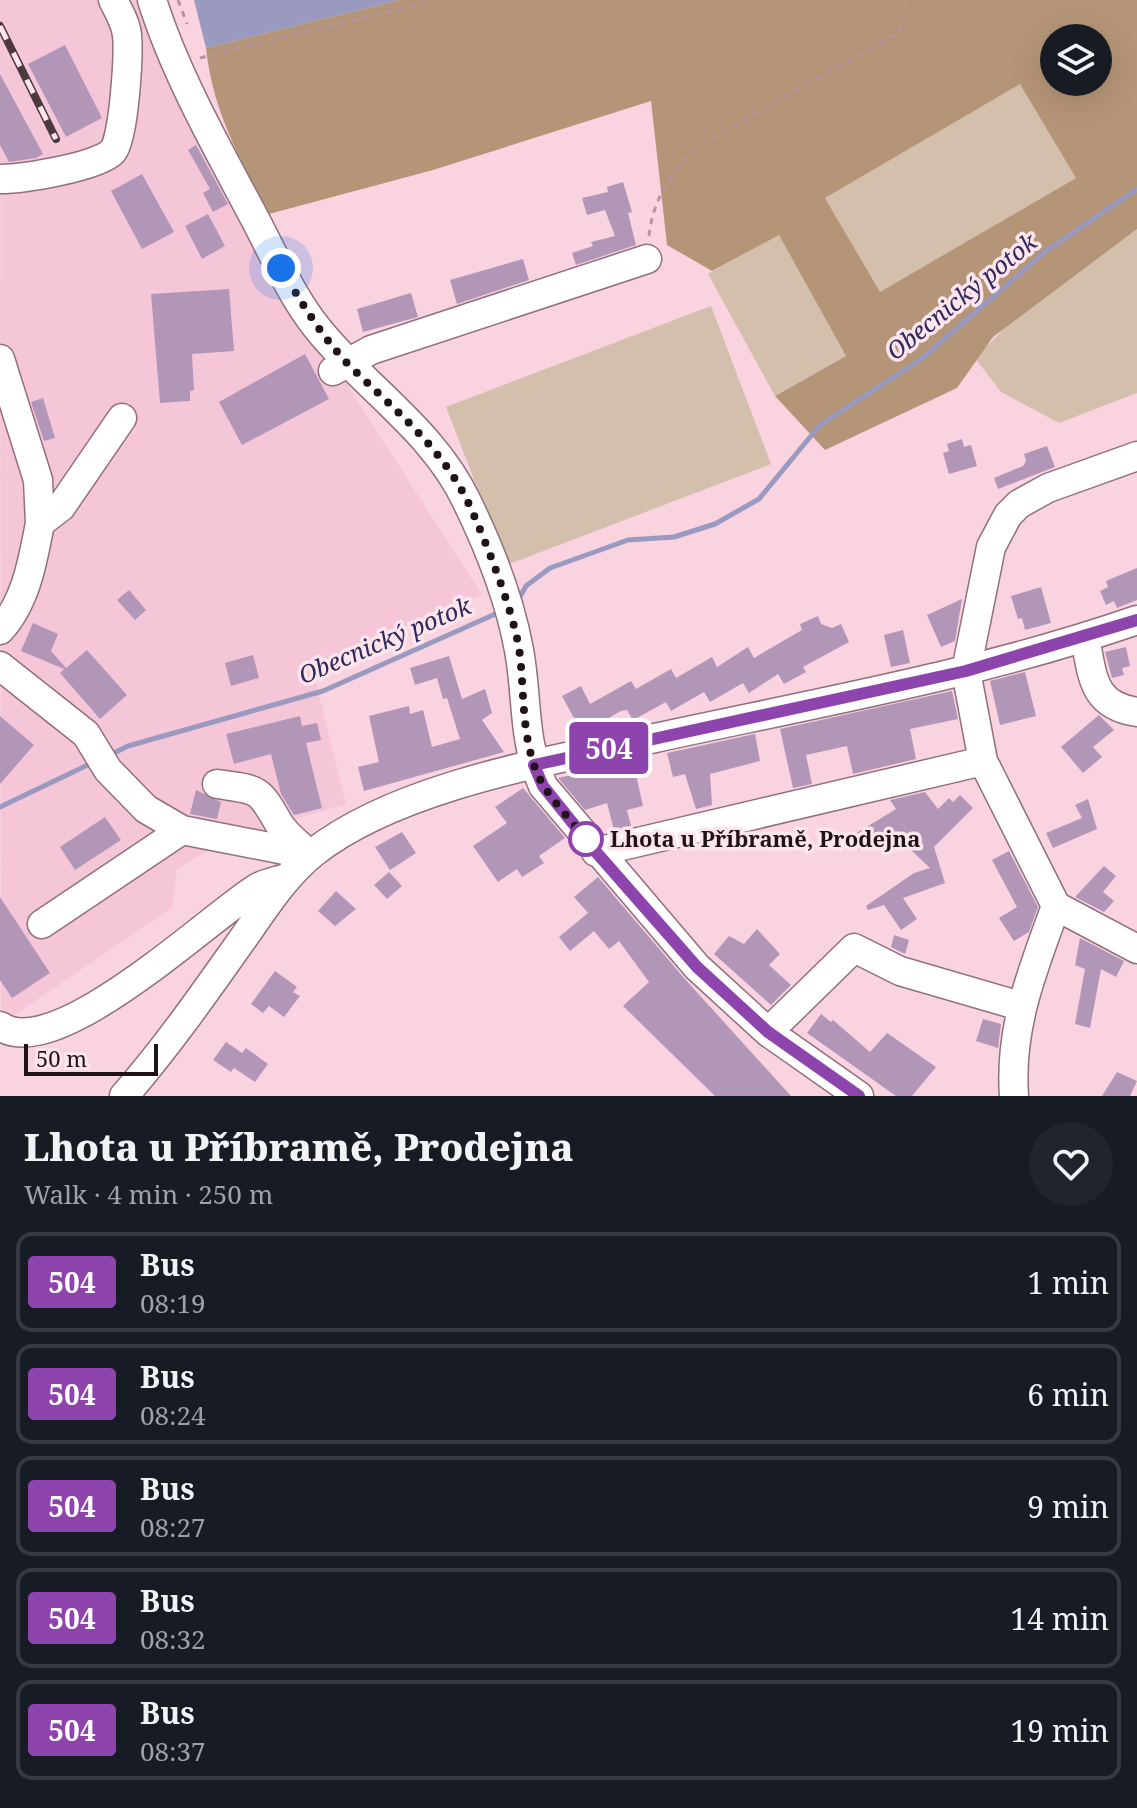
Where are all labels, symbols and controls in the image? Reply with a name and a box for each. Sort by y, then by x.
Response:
map controls [1040,24,1112,96]
button: layers [1040,24,1112,96]
water label: Obecnický potok [879,224,1044,367]
your location [261,248,301,288]
water label: Obecnický potok [293,588,477,691]
line badge: 504 [563,722,655,774]
text: 504 [585,729,633,767]
marker: Lhota u Příbramě, Prodejna [569,822,603,856]
place label: Lhota u Příbramě, Prodejna [610,823,920,853]
scale bar [24,1040,158,1076]
text: 50 m [36,1043,87,1073]
text: Lhota u Příbramě, Prodejna [24,1120,574,1172]
button: heart [1029,1122,1113,1206]
text: Walk · 4 min · 250 m [24,1176,273,1212]
text: Bus [140,1244,195,1285]
text: 1 min [1027,1262,1109,1303]
text: 504 [48,1263,96,1301]
text: 08:19 [140,1285,206,1321]
text: Bus [140,1356,195,1397]
text: 6 min [1027,1374,1109,1415]
text: 504 [48,1375,96,1413]
text: 08:24 [140,1397,206,1433]
text: Bus [140,1468,195,1509]
text: 9 min [1027,1486,1109,1527]
text: 504 [48,1487,96,1525]
text: 08:27 [140,1509,206,1545]
text: Bus [140,1580,195,1621]
text: 14 min [1010,1598,1109,1639]
text: 504 [48,1599,96,1637]
text: 08:32 [140,1621,206,1657]
text: Bus [140,1692,195,1733]
text: 19 min [1010,1710,1109,1751]
text: 504 [48,1711,96,1749]
text: 08:37 [140,1733,206,1769]

